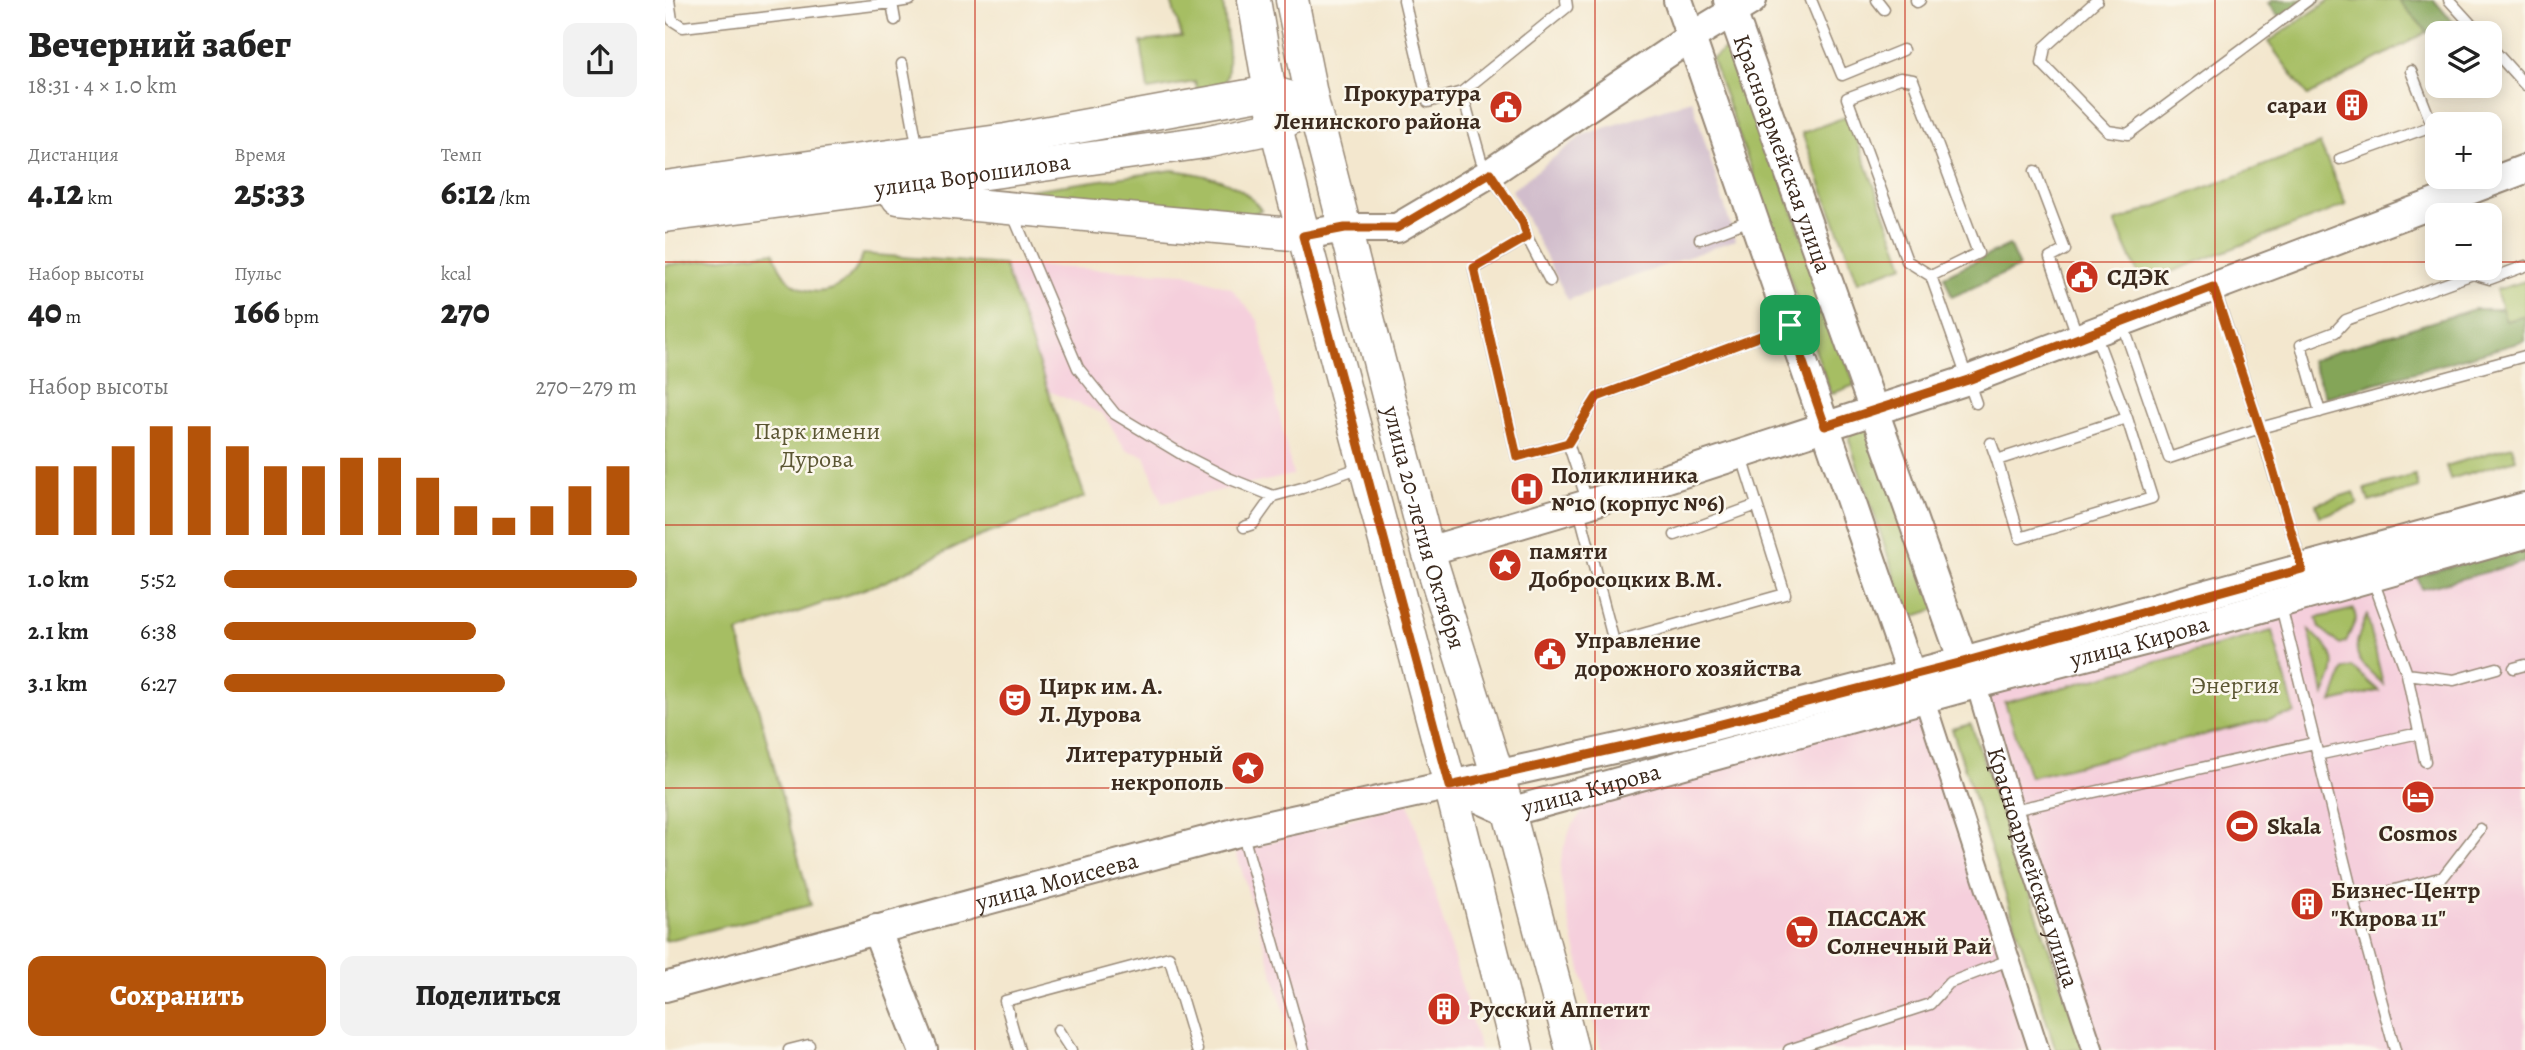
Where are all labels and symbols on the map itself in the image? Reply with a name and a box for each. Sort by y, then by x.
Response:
street label: Красноармейская улица [1725,30,1840,277]
place label: Прокуратура Ленинского района [1274,77,1482,137]
building icon: сараи [2333,86,2371,124]
public building icon: Прокуратура Ленинского района [1487,88,1525,126]
place label: сараи [2267,89,2327,121]
street label: улица Ворошилова [871,145,1072,205]
public building icon: СДЭК [2063,258,2101,296]
place label: СДЭК [2107,261,2169,293]
pin [1760,295,1820,355]
street label: улица 20-летия Октября [1375,402,1473,653]
park label: Парк имени Дурова [754,415,880,475]
place label: Поликлиника №10 (корпус №6) [1551,459,1725,519]
hospital icon: Поликлиника №10 (корпус №6) [1508,470,1546,508]
place label: памяти Добросоцких В.М. [1529,535,1722,595]
place icon: памяти Добросоцких В.М. [1486,546,1524,584]
street label: улица Кирова [2066,608,2213,676]
place label: Управление дорожного хозяйства [1574,624,1802,684]
public building icon: Управление дорожного хозяйства [1531,635,1569,673]
park label: Энергия [2191,669,2279,701]
place label: Цирк им. А. Л. Дурова [1039,670,1163,730]
theatre icon: Цирк им. А. Л. Дурова [996,681,1034,719]
place label: Литературный некрополь [1066,738,1223,798]
street label: Красноармейская улица [1979,743,2087,992]
place icon: Литературный некрополь [1229,749,1267,787]
street label: улица Кирова [1517,755,1664,824]
hotel icon: Cosmos [2399,778,2437,816]
sports icon: Skala [2223,807,2261,845]
place label: Skala [2267,810,2322,842]
place label: Cosmos [2379,817,2457,849]
street label: улица Моисеева [971,844,1142,918]
place label: Бизнес-Центр "Кирова 11" [2331,874,2480,934]
building icon: Бизнес-Центр "Кирова 11" [2288,885,2326,923]
place label: ПАССАЖ Солнечный Рай [1827,902,1992,962]
supermarket icon: ПАССАЖ Солнечный Рай [1783,913,1821,951]
building icon: Русский Аппетит [1425,990,1463,1028]
place label: Русский Аппетит [1469,993,1650,1025]

